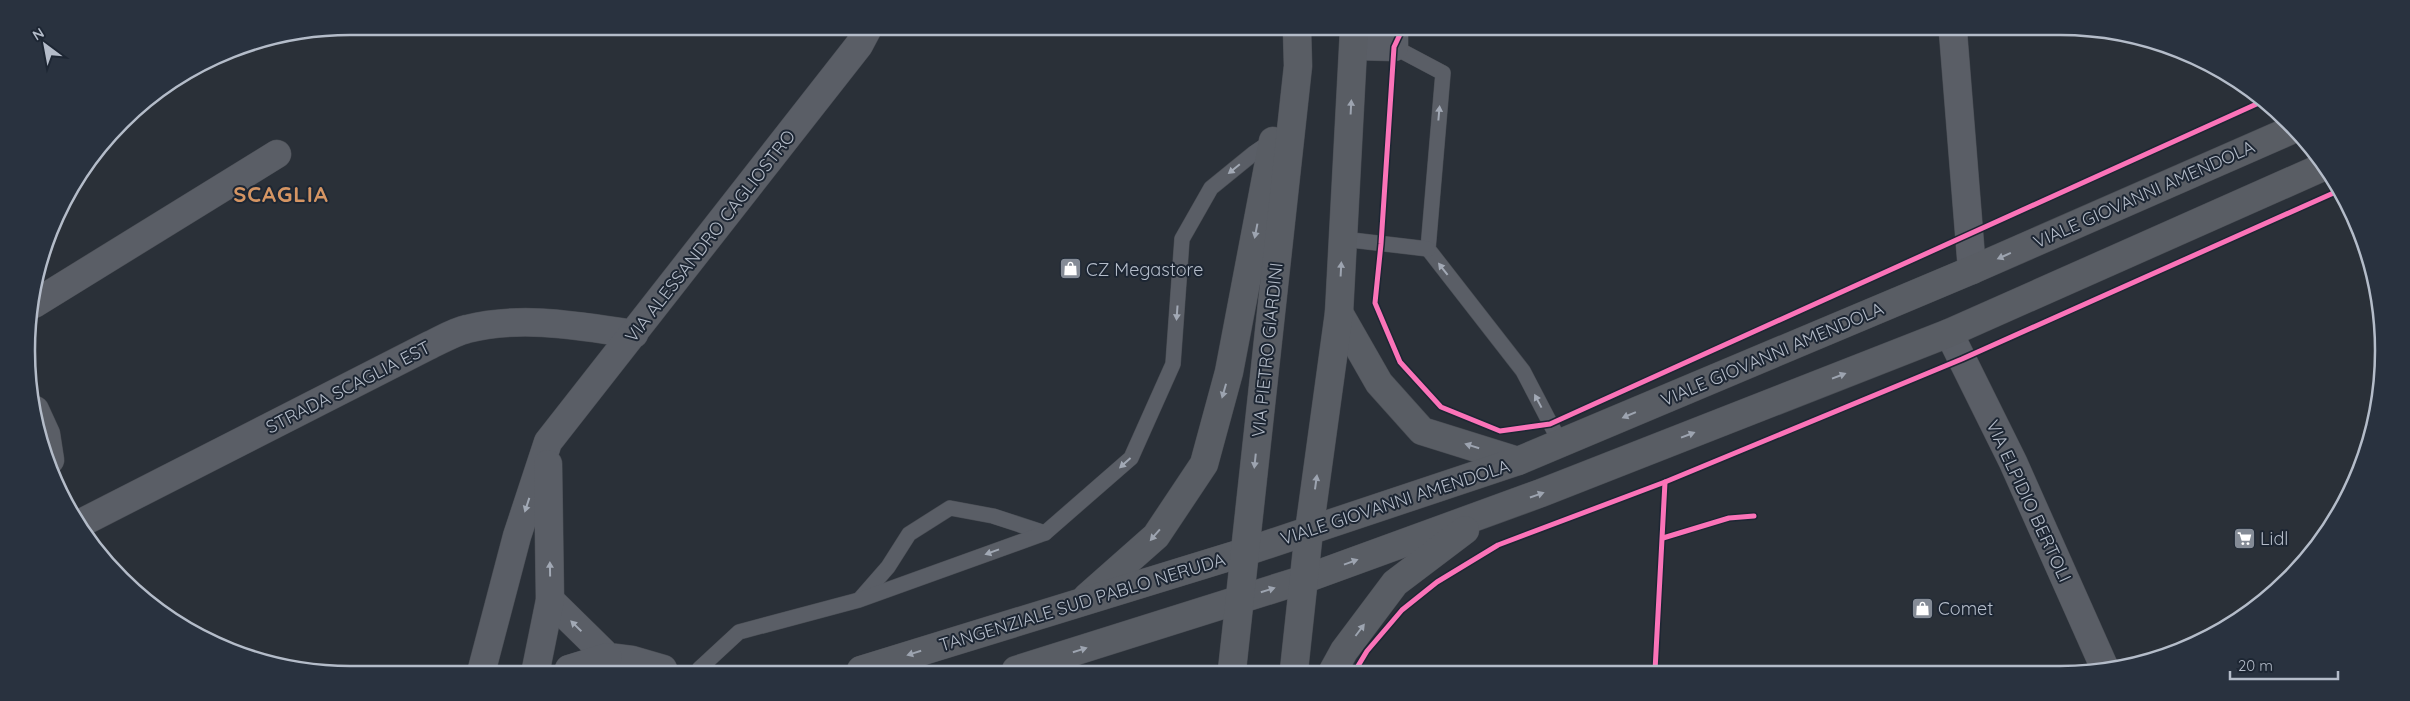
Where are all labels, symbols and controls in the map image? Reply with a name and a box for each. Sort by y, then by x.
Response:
north arrow [20,20,70,70]
text: N [29,24,47,44]
one-way arrow [1347,98,1355,114]
one-way arrow [1435,104,1443,120]
street label: VIA ALESSANDRO CAGLIOSTRO [620,125,800,347]
street label: VIALE GIOVANNI AMENDOLA [2030,135,2259,253]
one-way arrow [1228,164,1241,175]
district label: SCAGLIA [233,180,329,208]
one-way arrow [1252,224,1260,239]
one-way arrow [1997,252,2011,260]
shop icon: CZ Megastore [1058,257,1082,281]
place label: CZ Megastore [1086,258,1203,281]
street label: VIA PIETRO GIARDINI [1246,261,1288,439]
one-way arrow [1338,261,1346,277]
one-way arrow [1438,263,1449,276]
street label: VIALE GIOVANNI AMENDOLA [1657,296,1887,411]
one-way arrow [1172,305,1180,321]
street label: STRADA SCAGLIA EST [262,335,434,439]
one-way arrow [1832,372,1847,380]
one-way arrow [1220,383,1228,398]
one-way arrow [1534,394,1542,408]
one-way arrow [1621,411,1636,419]
street label: VIA ELPIDIO BERTOLI [1981,416,2077,586]
one-way arrow [1681,431,1695,439]
one-way arrow [1464,442,1479,450]
one-way arrow [1251,453,1259,469]
street label: VIALE GIOVANNI AMENDOLA [1277,454,1513,550]
one-way arrow [1118,458,1131,469]
one-way arrow [1312,474,1320,490]
one-way arrow [1529,490,1544,498]
one-way arrow [523,498,530,513]
supermarket icon: Lidl [2232,526,2256,550]
place label: Lidl [2260,527,2288,550]
one-way arrow [1150,529,1161,542]
street label: TANGENZIALE SUD PABLO NERUDA [936,547,1228,657]
one-way arrow [984,548,999,556]
one-way arrow [1344,558,1359,566]
one-way arrow [546,561,554,577]
one-way arrow [1260,586,1275,594]
shop icon: Comet [1910,596,1934,620]
place label: Comet [1938,597,1993,620]
one-way arrow [571,620,583,632]
one-way arrow [1354,624,1365,637]
one-way arrow [1072,645,1087,653]
scale bar [2230,648,2338,680]
one-way arrow [907,650,922,658]
text: 20 m [2238,656,2273,675]

